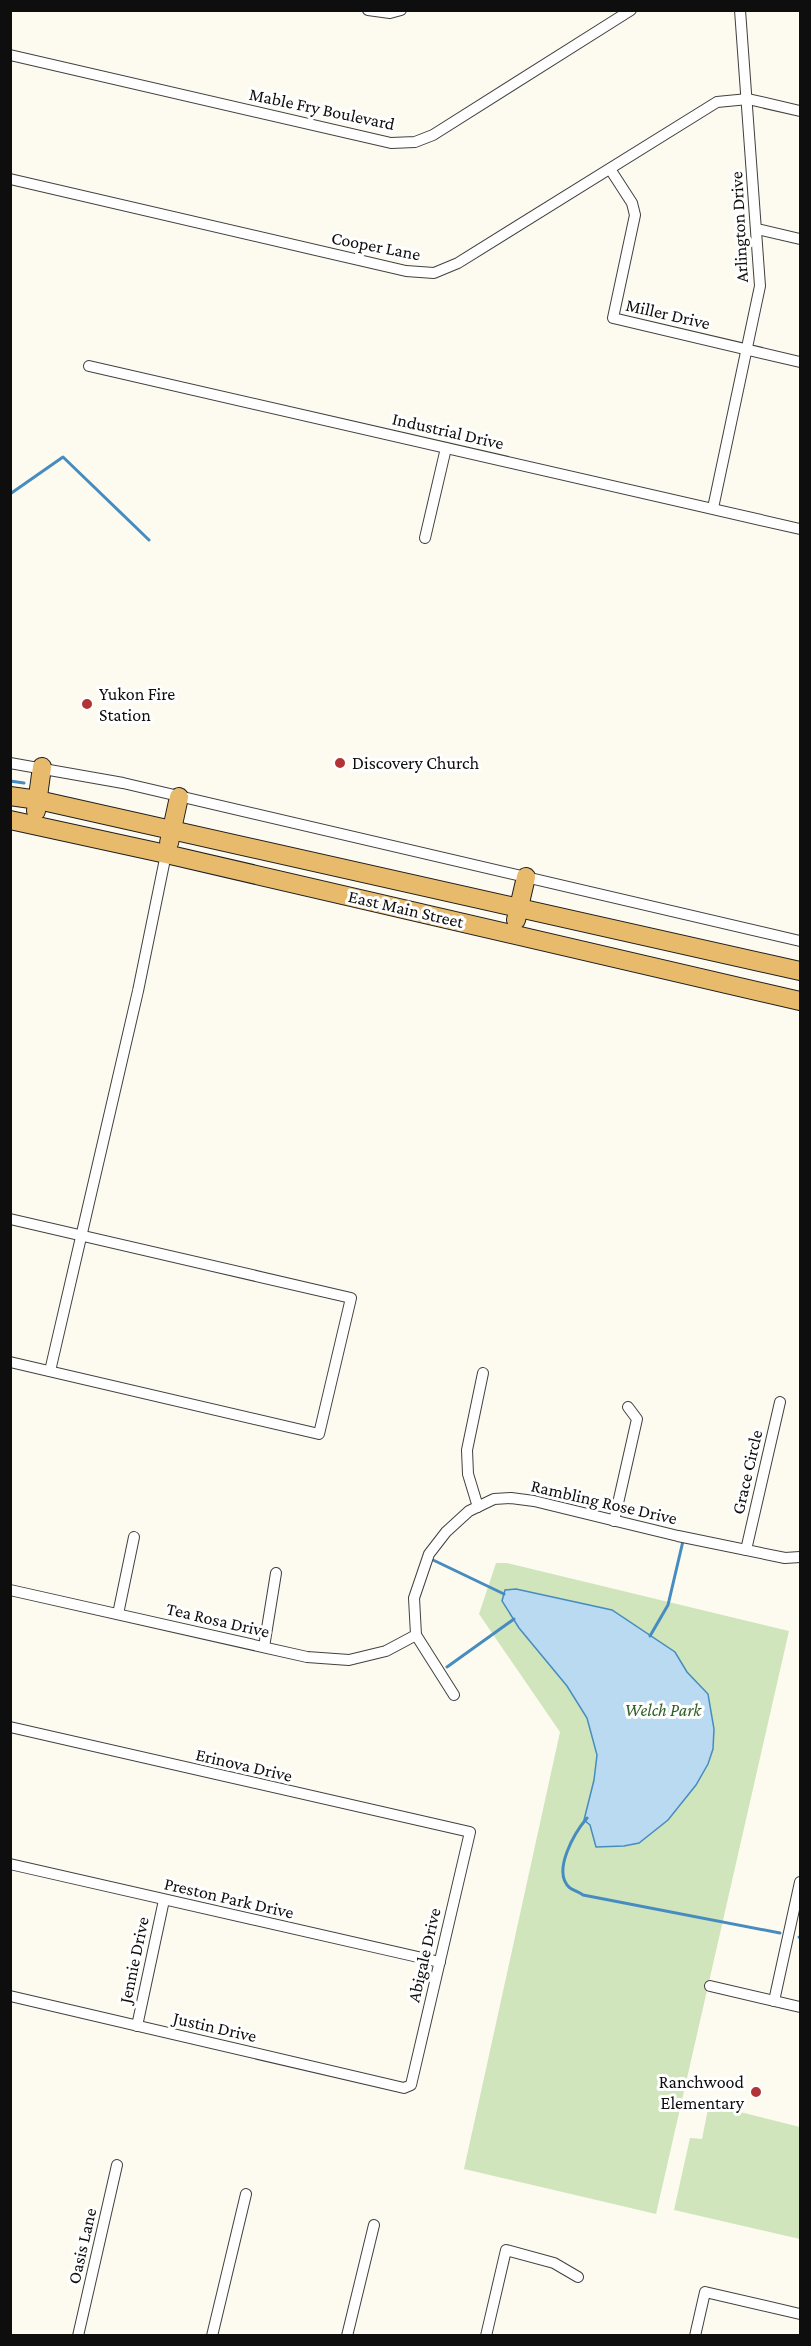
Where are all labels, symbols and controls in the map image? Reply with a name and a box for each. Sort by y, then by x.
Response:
street label: Mable Fry Boulevard [247,84,397,134]
street label: Arlington Drive [726,171,752,283]
street label: Cooper Lane [330,228,422,264]
street label: Miller Drive [624,295,712,333]
street label: Industrial Drive [390,408,506,454]
place label: Yukon Fire Station [99,684,175,725]
marker: Yukon Fire Station [80,697,94,711]
place label: Discovery Church [352,753,479,773]
marker: Discovery Church [333,756,347,770]
street label: East Main Street [346,886,467,932]
street label: Grace Circle [728,1428,766,1516]
street label: Rambling Rose Drive [529,1475,679,1529]
street label: Tea Rosa Drive [164,1598,272,1642]
park label: Welch Park [625,1700,702,1720]
street label: Erinova Drive [194,1744,294,1786]
street label: Preston Park Drive [162,1873,296,1923]
street label: Abigale Drive [403,1906,445,2004]
street label: Jennie Drive [115,1915,153,2007]
street label: Justin Drive [169,2007,259,2046]
place label: Ranchwood Elementary [659,2072,745,2113]
marker: Ranchwood Elementary [749,2085,763,2099]
street label: Oasis Lane [64,2206,100,2286]

